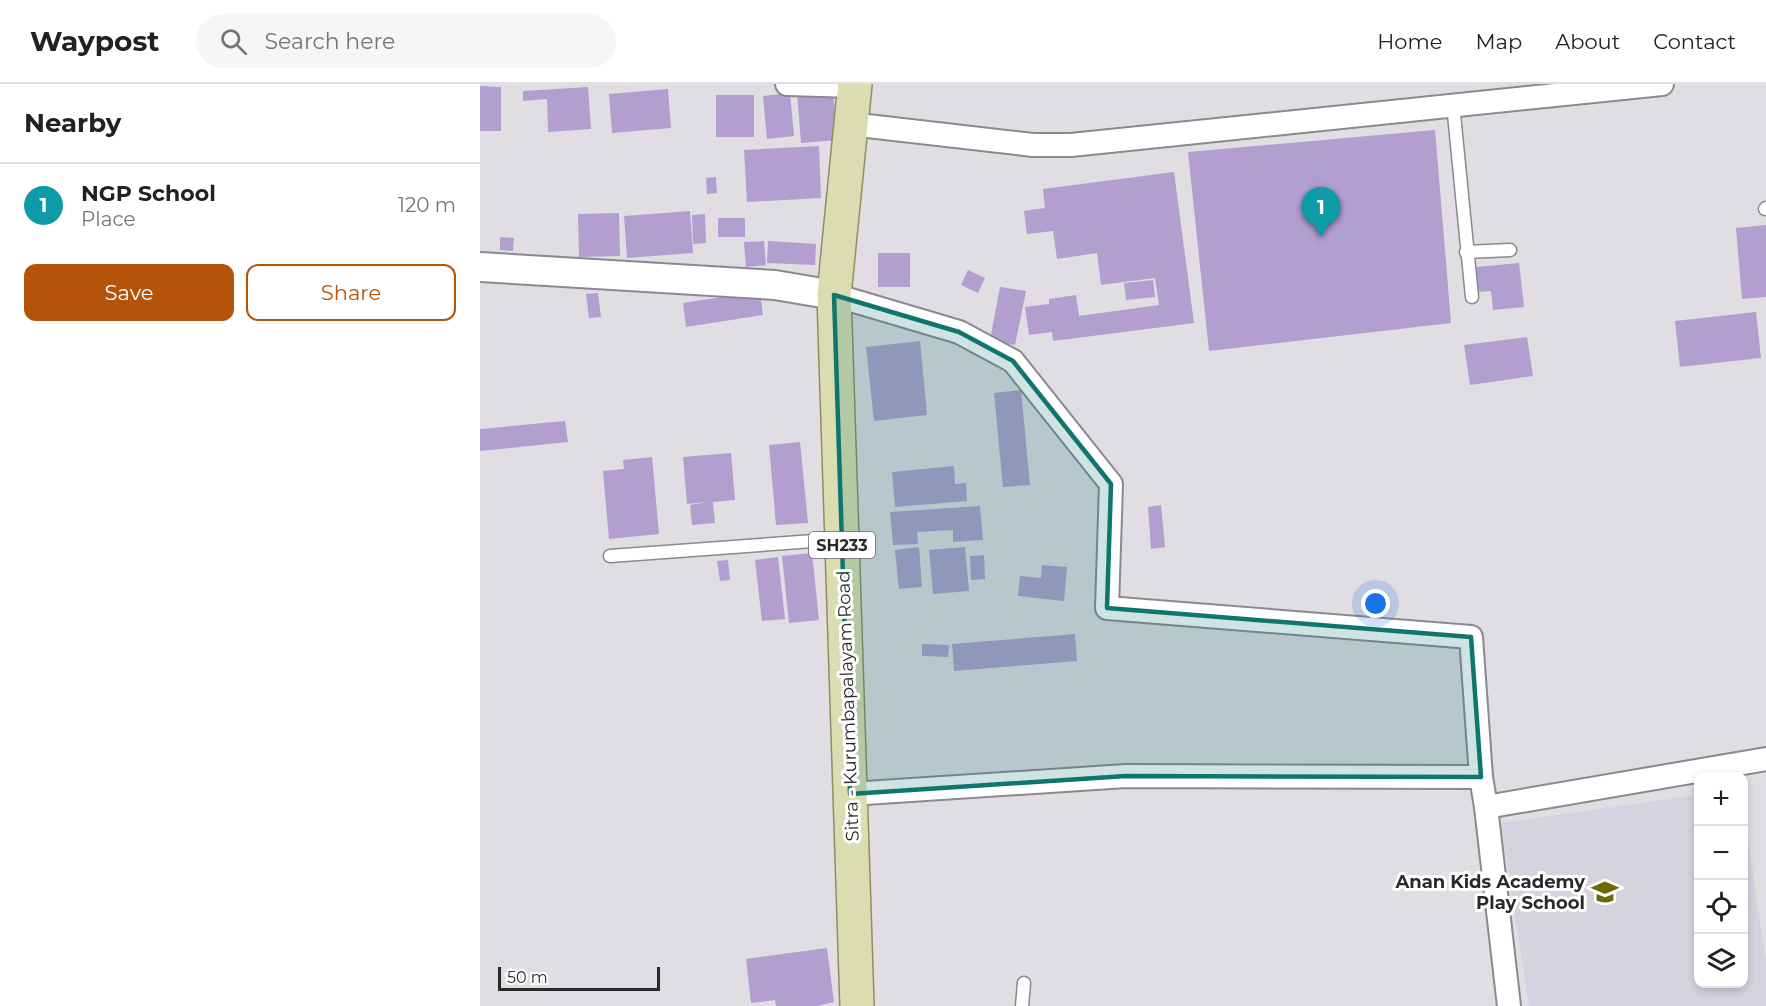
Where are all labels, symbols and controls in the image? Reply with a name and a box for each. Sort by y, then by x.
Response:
search box [196,14,616,68]
text: Waypost [30,24,160,58]
icon: search [217,25,250,58]
text: Search here [265,28,395,55]
text: Home [1377,29,1442,54]
text: Map [1475,29,1522,54]
text: About [1555,29,1620,54]
text: Contact [1653,29,1736,54]
text: Nearby [24,107,121,139]
text: NGP School [81,180,216,207]
pin: 1 [1302,188,1340,237]
text: 1 [40,193,47,217]
text: 120 m [398,193,456,217]
text: Place [81,207,136,231]
button: Save [24,264,234,321]
button: Share [246,264,456,321]
road number: SH233 [809,532,875,558]
street label: Sitra - Kurumbapalayam Road [832,570,864,842]
your location [1361,589,1390,618]
map controls [1694,772,1748,988]
button: + [1694,772,1748,826]
button: − [1694,826,1748,880]
place label: Anan Kids Academy Play School [1394,871,1585,914]
school or university icon: Anan Kids Academy Play School [1590,877,1620,907]
button: locate [1694,880,1748,934]
button: layers [1694,934,1748,988]
scale bar [498,964,660,992]
text: 50 m [507,968,548,987]

